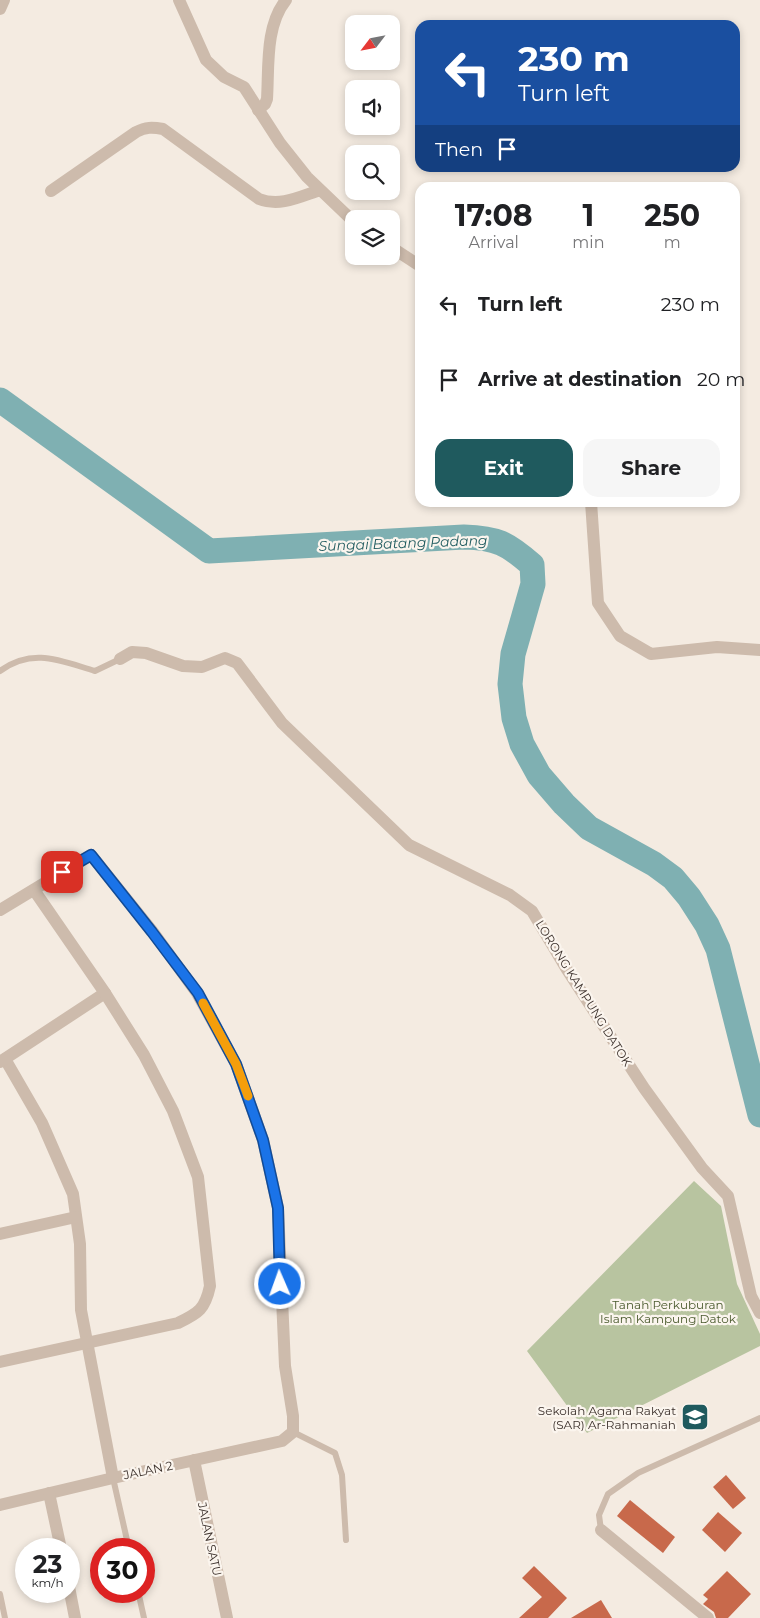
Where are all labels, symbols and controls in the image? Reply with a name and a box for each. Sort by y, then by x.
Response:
north arrow [345,15,400,70]
map controls [345,15,400,265]
text: 230 m [518,37,630,80]
icon: left [435,40,500,105]
button: sound [345,80,400,135]
text: Turn left [518,80,610,107]
icon: arrive [493,135,521,163]
text: Then [435,138,483,161]
button: search [345,145,400,200]
text: 17:08 [455,197,533,234]
text: 1 [583,197,594,234]
text: 250 [644,197,700,234]
button: layers [345,210,400,265]
text: Arrival [468,233,519,252]
text: min [572,233,604,252]
text: m [664,233,681,252]
icon: left [435,291,463,319]
text: Turn left [478,293,563,316]
text: 230 m [661,293,720,316]
icon: arrive [435,366,463,394]
text: Arrive at destination [478,368,682,391]
text: 20 m [697,368,745,391]
button: Exit [435,439,573,497]
button: Share [583,439,720,497]
water label: Sungai Batang Padang [318,531,488,555]
pin [41,851,83,893]
icon: arrive [48,858,76,886]
street label: LORONG KAMPUNG DATOK [533,917,636,1069]
position arrow [253,1257,305,1309]
park label: Tanah Perkuburan Islam Kampung Datok [600,1297,737,1326]
school or university icon: Sekolah Agama Rakyat (SAR) Ar-Rahmaniah [680,1402,710,1432]
place label: Sekolah Agama Rakyat (SAR) Ar-Rahmaniah [538,1403,676,1432]
street label: JALAN 2 [121,1457,174,1483]
street label: JALAN SATU [195,1500,225,1577]
speed limit sign: 30 [90,1538,155,1603]
text: 23 [33,1549,62,1579]
text: km/h [31,1575,64,1590]

